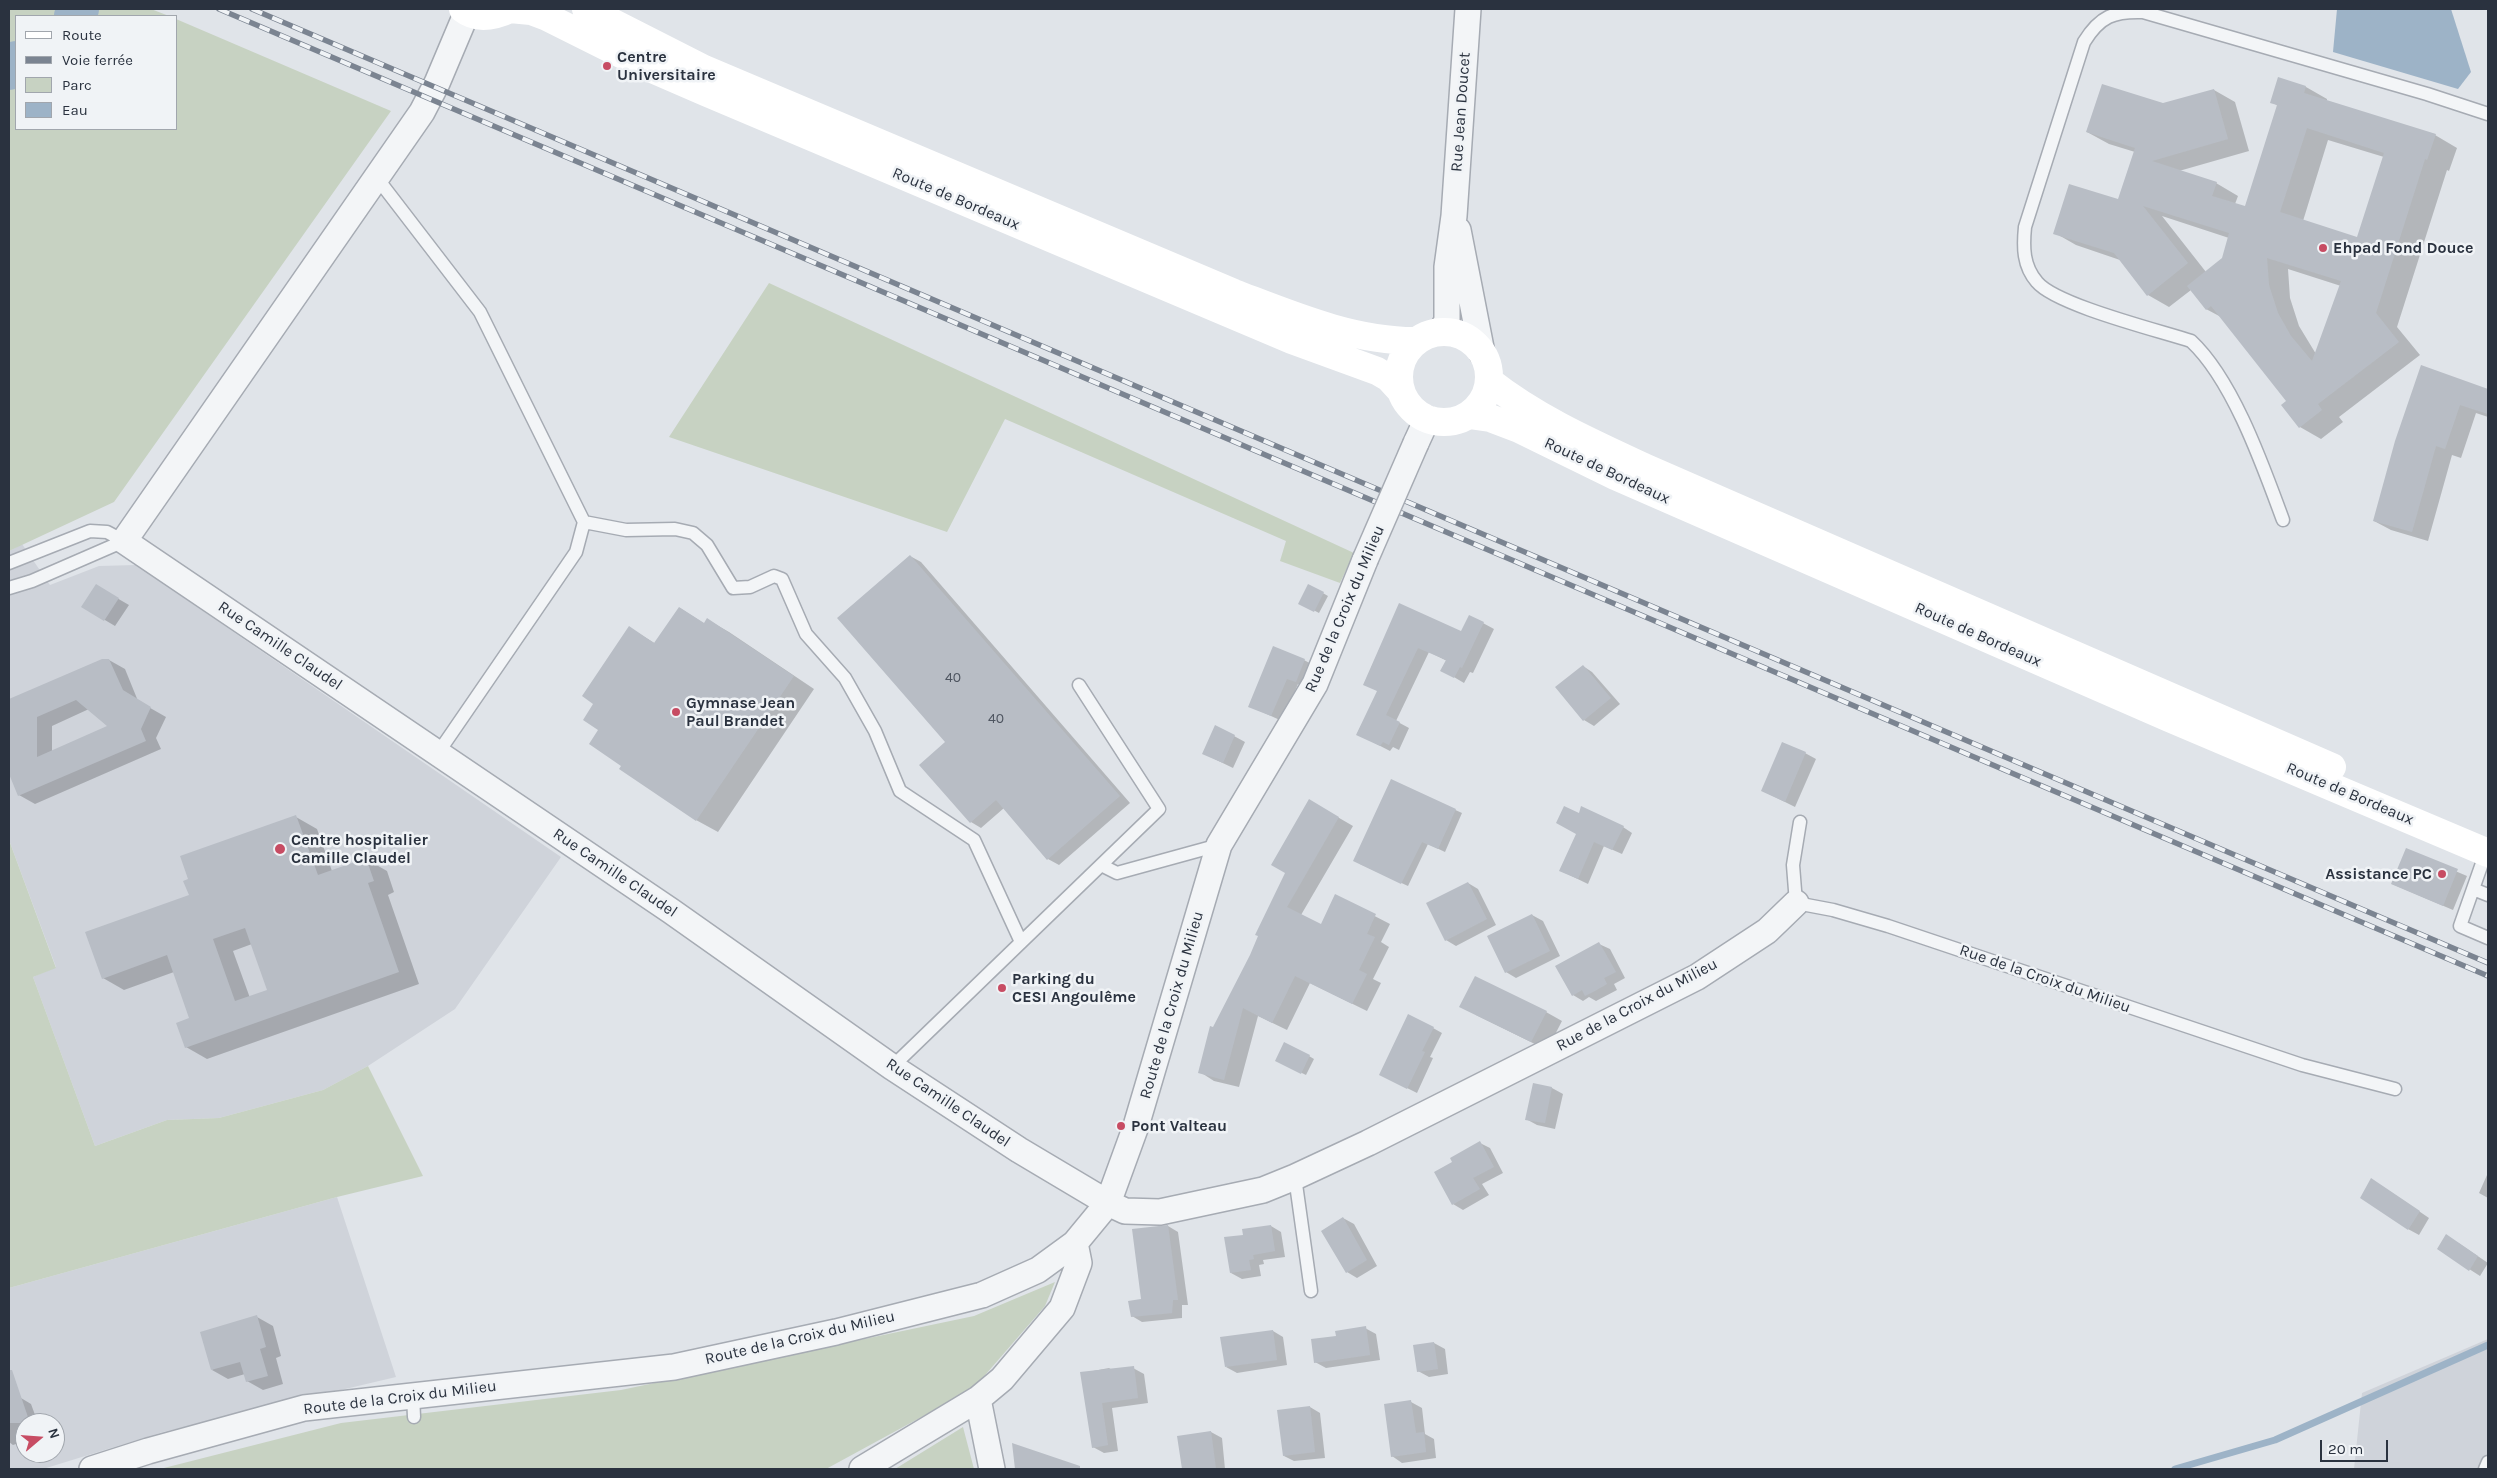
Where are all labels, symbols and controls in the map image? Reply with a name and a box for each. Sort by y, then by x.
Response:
legend [15,15,178,130]
text: Route [62,26,102,44]
place label: Centre Universitaire [617,47,716,85]
text: Voie ferrée [62,51,133,69]
street label: Rue Jean Doucet [1447,52,1475,172]
marker: Centre Universitaire [601,60,613,72]
text: Parc [62,76,92,94]
text: Eau [62,101,88,119]
street label: Route de Bordeaux [889,163,1023,235]
place label: Ehpad Fond Douce [2333,238,2473,258]
marker: Ehpad Fond Douce [2317,242,2329,254]
street label: Route de Bordeaux [1541,433,1673,509]
street label: Rue de la Croix du Milieu [1301,523,1389,695]
street label: Rue Camille Claudel [214,597,346,695]
street label: Route de Bordeaux [1912,598,2044,672]
house number: 40 [945,670,961,686]
place label: Gymnase Jean Paul Brandet [686,693,795,731]
marker: Gymnase Jean Paul Brandet [670,706,682,718]
house number: 40 [988,711,1004,727]
street label: Route de Bordeaux [2283,758,2417,830]
street label: Rue Camille Claudel [549,824,681,922]
place label: Centre hospitalier Camille Claudel [291,830,428,868]
marker: Centre hospitalier Camille Claudel [273,842,287,856]
place label: Assistance PC [2325,864,2432,884]
marker: Assistance PC [2436,868,2448,880]
street label: Route de la Croix du Milieu [1136,909,1208,1101]
street label: Rue de la Croix du Milieu [1957,941,2133,1017]
street label: Rue de la Croix du Milieu [1553,954,1721,1056]
place label: Parking du CESI Angoulême [1012,969,1136,1007]
marker: Parking du CESI Angoulême [996,982,1008,994]
street label: Rue Camille Claudel [882,1054,1014,1152]
place label: Pont Valteau [1131,1116,1227,1136]
marker: Pont Valteau [1115,1120,1127,1132]
street label: Route de la Croix du Milieu [703,1307,897,1369]
street label: Route de la Croix du Milieu [302,1377,498,1419]
north arrow [15,1413,65,1463]
text: N [44,1426,63,1441]
scale bar [2322,1430,2390,1462]
text: 20 m [2328,1440,2363,1458]

